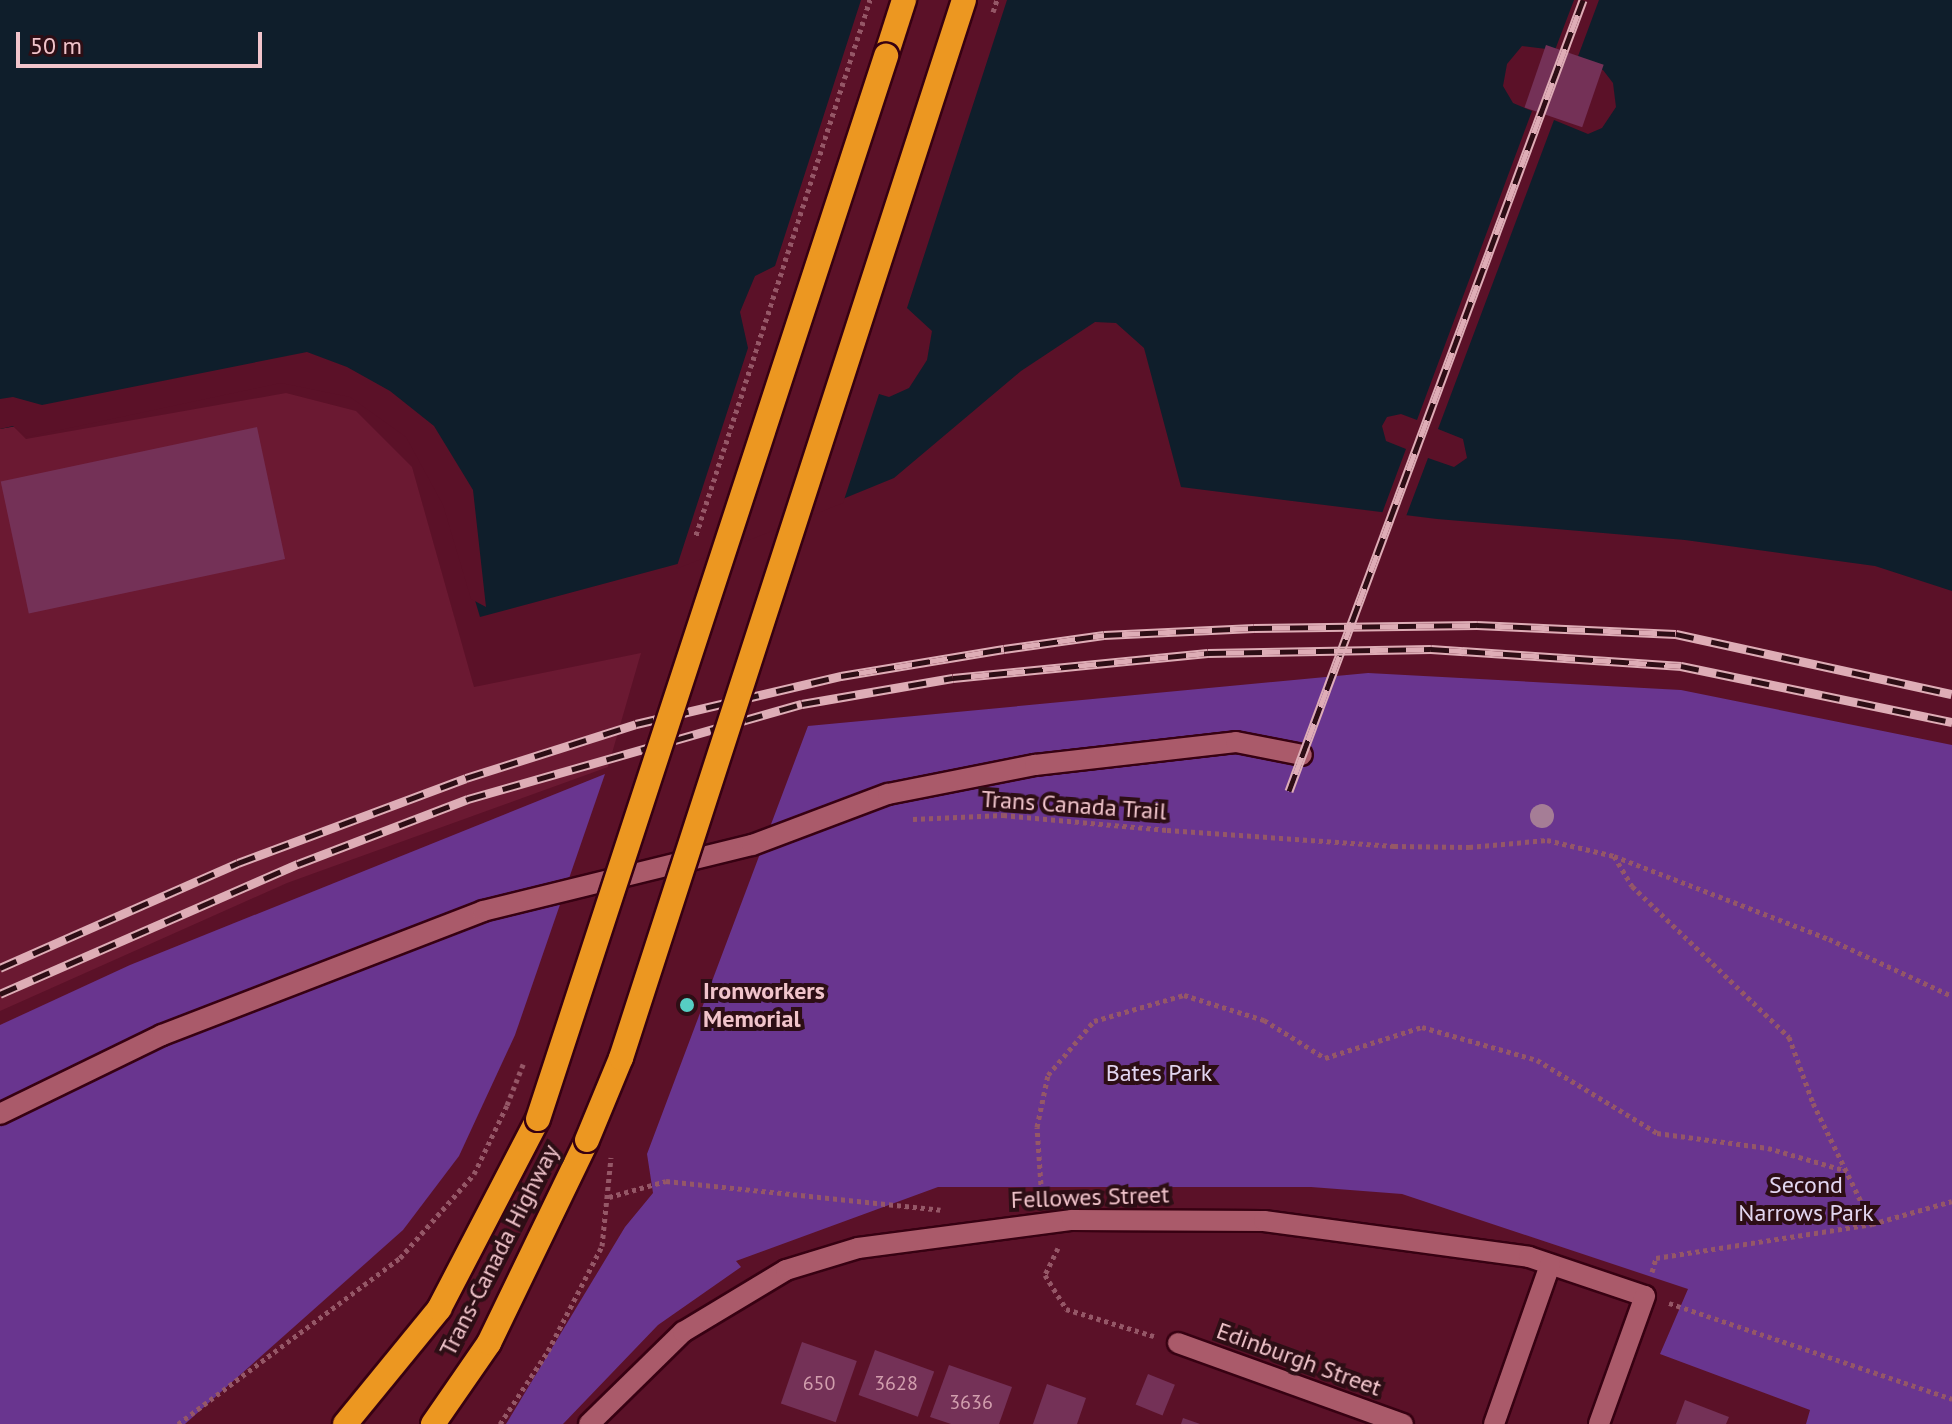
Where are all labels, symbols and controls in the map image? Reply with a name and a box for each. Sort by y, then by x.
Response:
scale bar [20,16,266,66]
text: 50 m [30,30,82,61]
street label: Trans Canada Trail [980,784,1168,826]
place label: Ironworkers Memorial [703,977,825,1033]
marker: Ironworkers Memorial [678,996,696,1014]
park label: Bates Park [1106,1059,1212,1087]
street label: Trans-Canada Highway [433,1139,565,1361]
park label: Second Narrows Park [1738,1171,1874,1227]
street label: Fellowes Street [1010,1180,1170,1214]
street label: Edinburgh Street [1213,1316,1385,1402]
house number: 650 [803,1371,835,1395]
house number: 3628 [874,1371,918,1395]
house number: 3636 [949,1390,993,1414]

